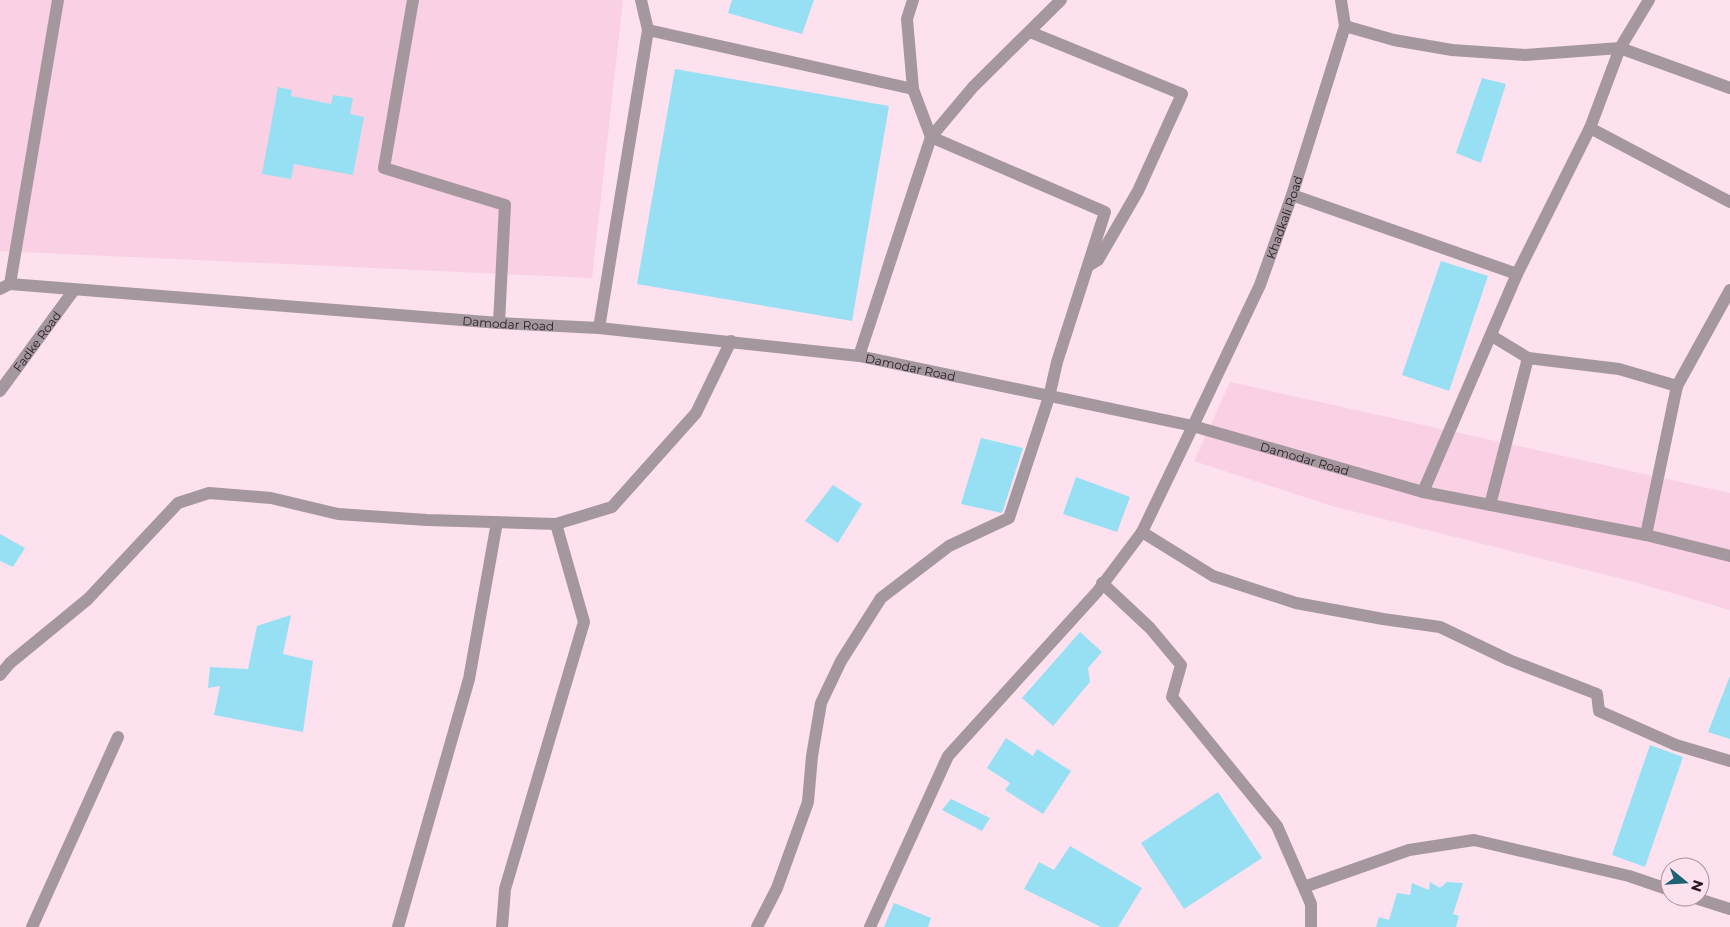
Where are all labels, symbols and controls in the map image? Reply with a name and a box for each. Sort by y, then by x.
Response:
street label: Khadkali Road [1262,174,1305,261]
street label: Fadke Road [10,308,64,374]
street label: Damodar Road [462,313,555,333]
street label: Damodar Road [864,350,957,384]
street label: Damodar Road [1259,438,1351,478]
north arrow [1660,857,1710,907]
text: N [1687,878,1708,894]

